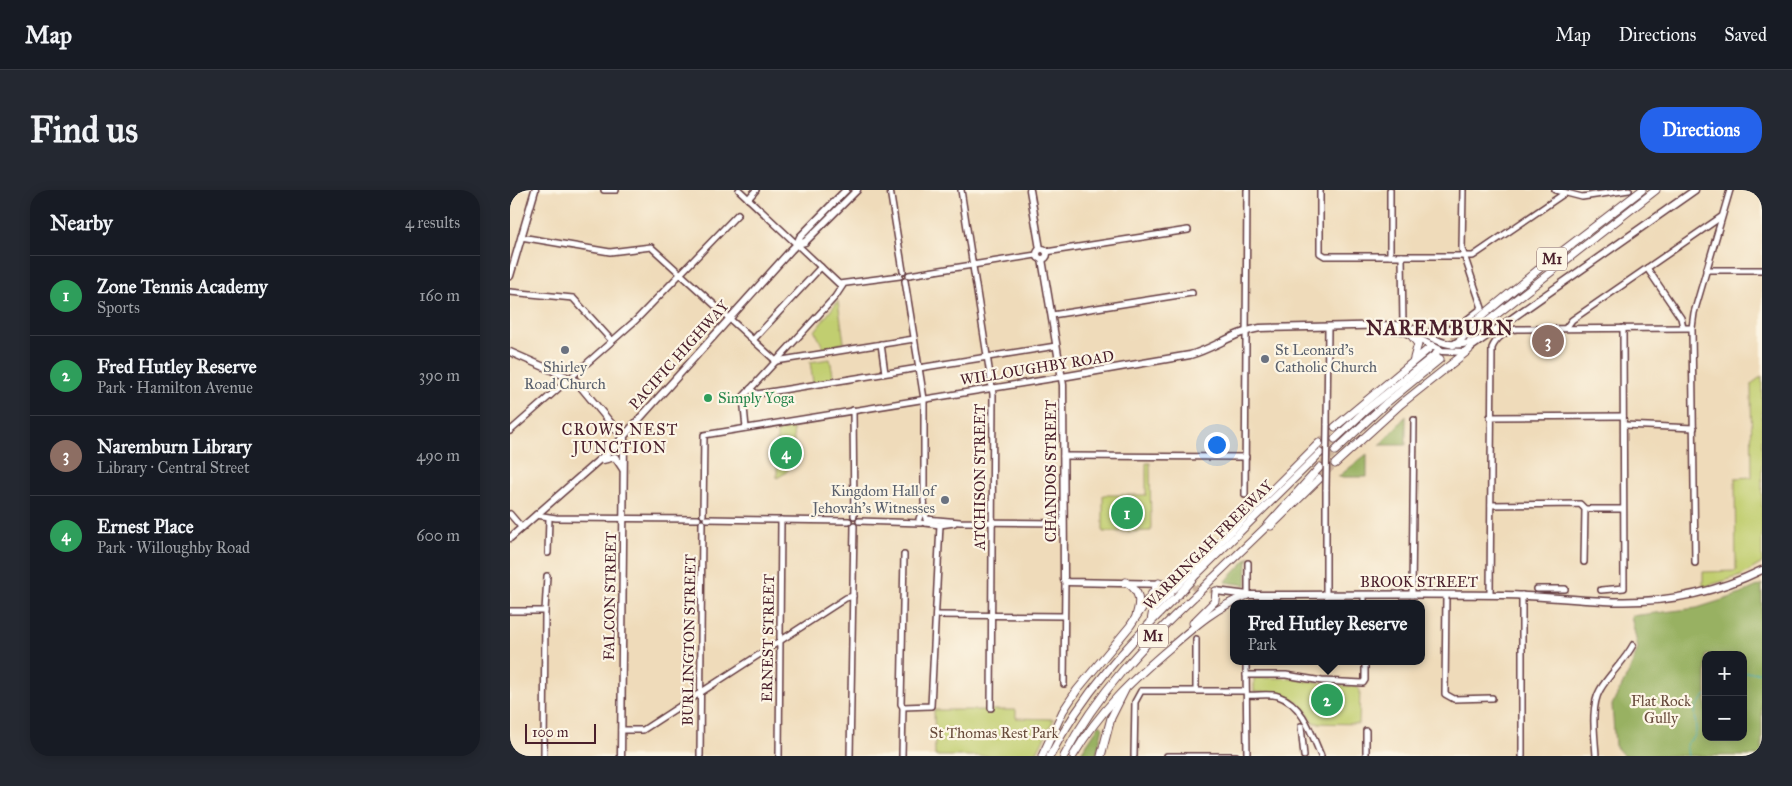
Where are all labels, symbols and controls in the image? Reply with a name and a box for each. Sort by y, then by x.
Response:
text: Map [25,20,72,50]
text: Map [1555,24,1591,46]
text: Directions [1619,24,1696,46]
text: Saved [1724,24,1767,46]
button: Directions [1640,107,1762,153]
text: Find us [30,109,138,152]
text: Nearby [50,210,113,236]
text: 4 results [405,213,460,232]
road number: M1 [1537,248,1567,270]
text: Zone Tennis Academy [97,275,268,298]
text: 1 [63,286,69,305]
text: 160 m [419,286,460,305]
street label: PACIFIC HIGHWAY [625,297,733,413]
text: Sports [97,298,140,317]
district label: NAREMBURN [1366,316,1514,340]
pin: 3 [1532,322,1564,360]
place label: St Leonard's Catholic Church [1275,341,1378,376]
marker: Shirley Road Church [559,344,571,356]
street label: WILLOUGHBY ROAD [959,347,1115,389]
marker: St Leonard's Catholic Church [1259,353,1271,365]
text: Fred Hutley Reserve [97,355,257,378]
place label: Shirley Road Church [524,358,607,393]
text: 2 [62,366,70,385]
text: 390 m [419,366,460,385]
text: Park · Hamilton Avenue [97,378,253,397]
place label: Simply Yoga [718,389,795,407]
marker: Simply Yoga [702,392,714,404]
street label: CHANDOS STREET [1042,400,1060,542]
street label: ATCHISON STREET [971,404,989,551]
district label: CROWS NEST JUNCTION [562,420,678,458]
your location [1204,432,1230,458]
pin: 4 [770,434,802,472]
text: Naremburn Library [97,435,252,458]
text: 3 [63,446,69,465]
text: 490 m [416,446,460,465]
text: Library · Central Street [97,458,250,477]
street label: WARRINGAH FREEWAY [1140,476,1277,613]
place label: Kingdom Hall of Jehovah's Witnesses [810,482,938,518]
marker: Kingdom Hall of Jehovah's Witnesses [939,494,951,506]
pin: 1 [1111,494,1143,532]
text: Ernest Place [97,515,194,538]
text: 4 [62,526,70,545]
text: 600 m [416,526,460,545]
street label: FALCON STREET [600,531,620,661]
text: Park · Willoughby Road [97,538,250,557]
street label: BURLINGTON STREET [679,554,699,726]
street label: BROOK STREET [1360,573,1478,591]
street label: ERNEST STREET [758,574,778,702]
popup [1230,600,1425,665]
text: Fred Hutley Reserve [1248,612,1407,635]
road number: M1 [1138,624,1168,648]
text: Park [1248,635,1277,654]
map controls [1702,651,1747,741]
button: + [1702,651,1747,696]
pin: 2 [1311,681,1343,719]
park label: Flat Rock Gully [1631,692,1691,727]
button: − [1702,696,1747,741]
scale bar [525,721,596,744]
text: 100 m [532,724,569,741]
park label: St Thomas Rest Park [930,724,1058,742]

